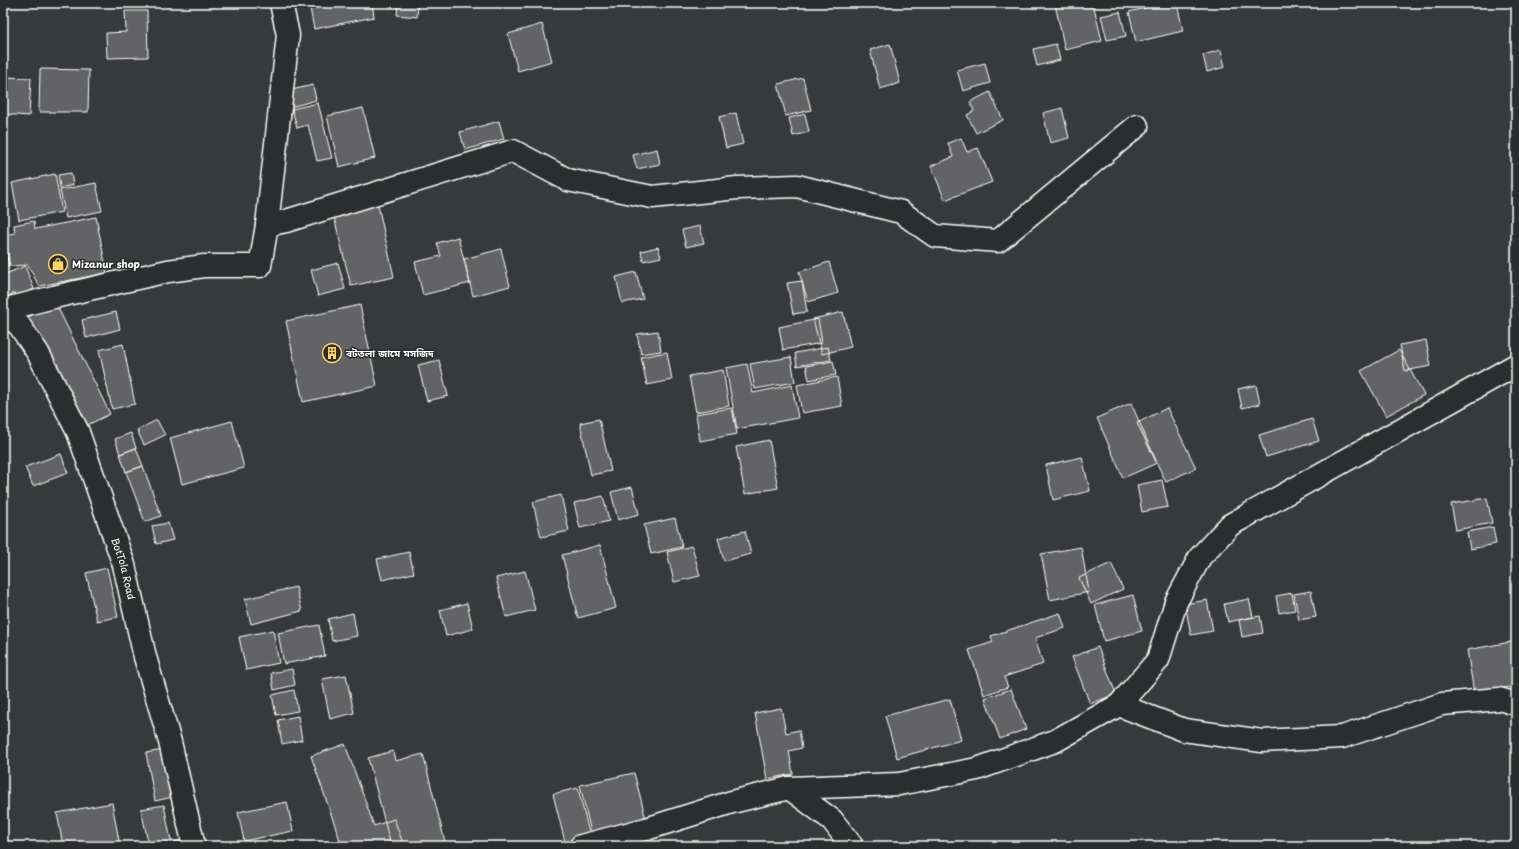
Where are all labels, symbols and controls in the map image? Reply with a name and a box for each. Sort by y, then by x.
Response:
shop icon: Mizanur shop [47,253,69,275]
place label: Mizanur shop [72,256,140,271]
building icon: বটতলা জামে মসজিদ [321,342,343,364]
place label: বটতলা জামে মসজিদ [345,345,434,360]
street label: BotTola Road [108,536,140,601]

